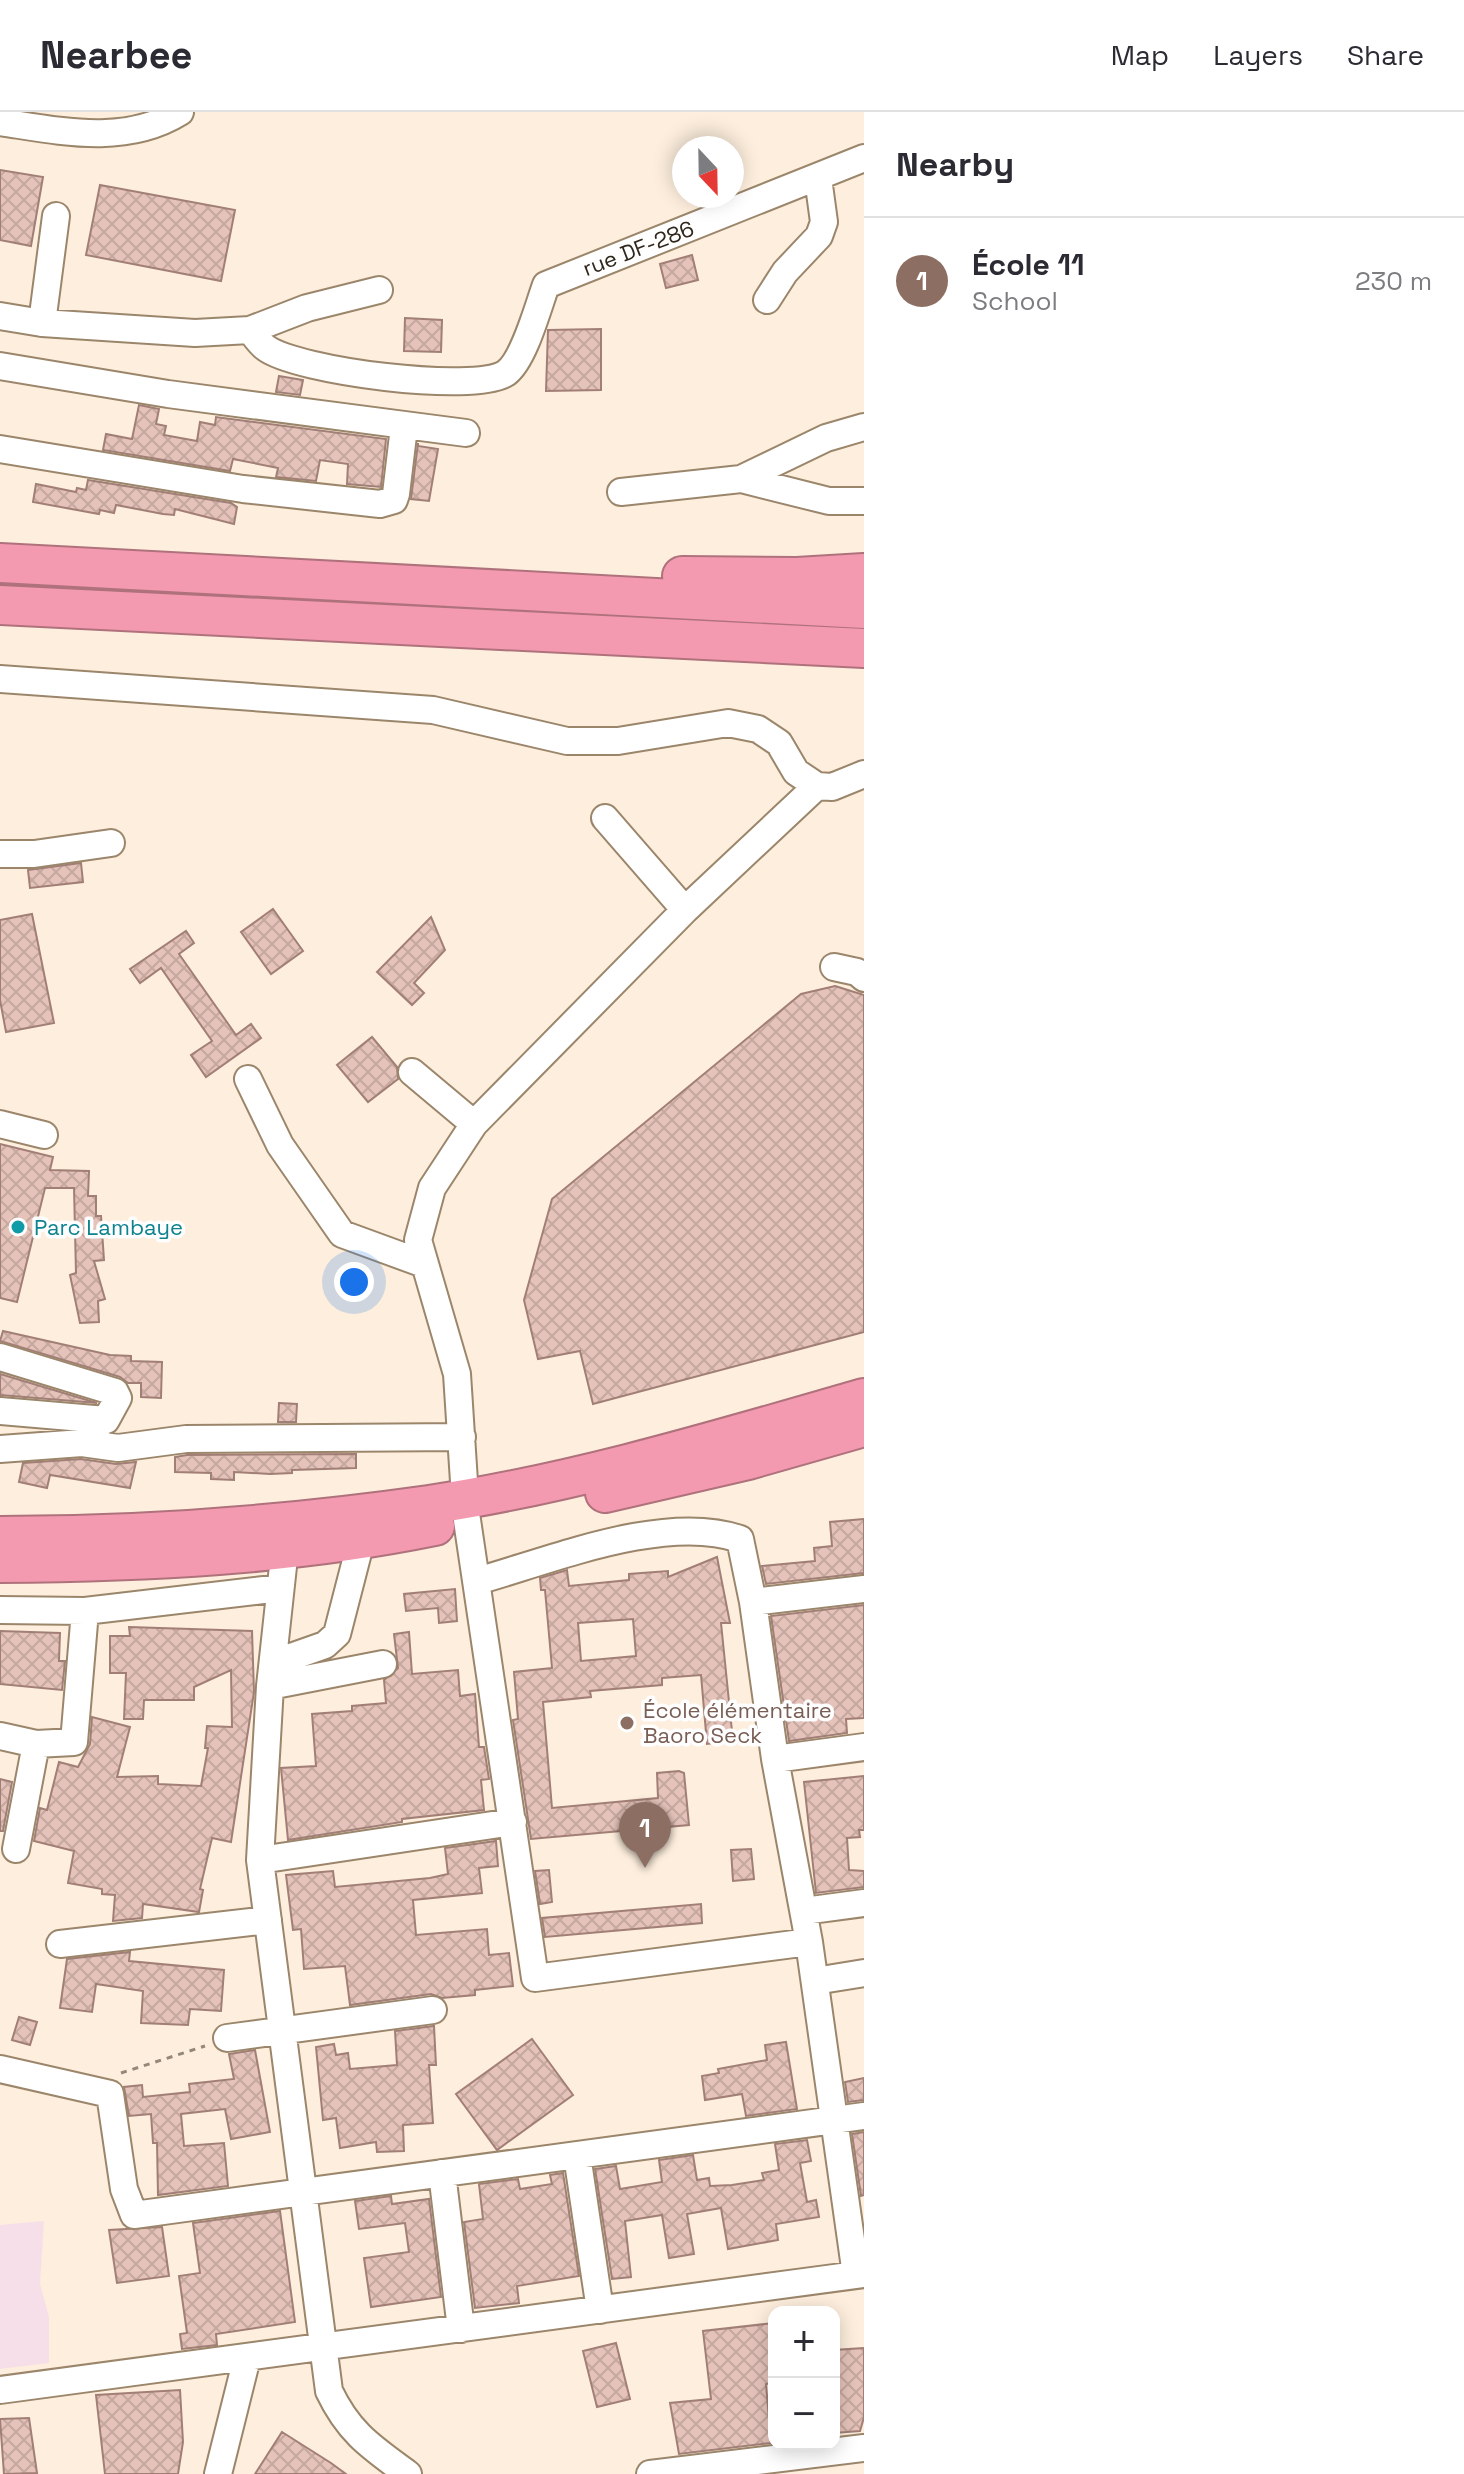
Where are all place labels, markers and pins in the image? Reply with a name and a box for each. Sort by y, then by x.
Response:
place label: Parc Lambaye [34,1213,183,1241]
marker: Parc Lambaye [9,1218,27,1236]
place label: École élémentaire Baoro Seck [643,1696,832,1749]
marker: École élémentaire Baoro Seck [618,1714,636,1732]
pin: 1 [619,1802,671,1868]

